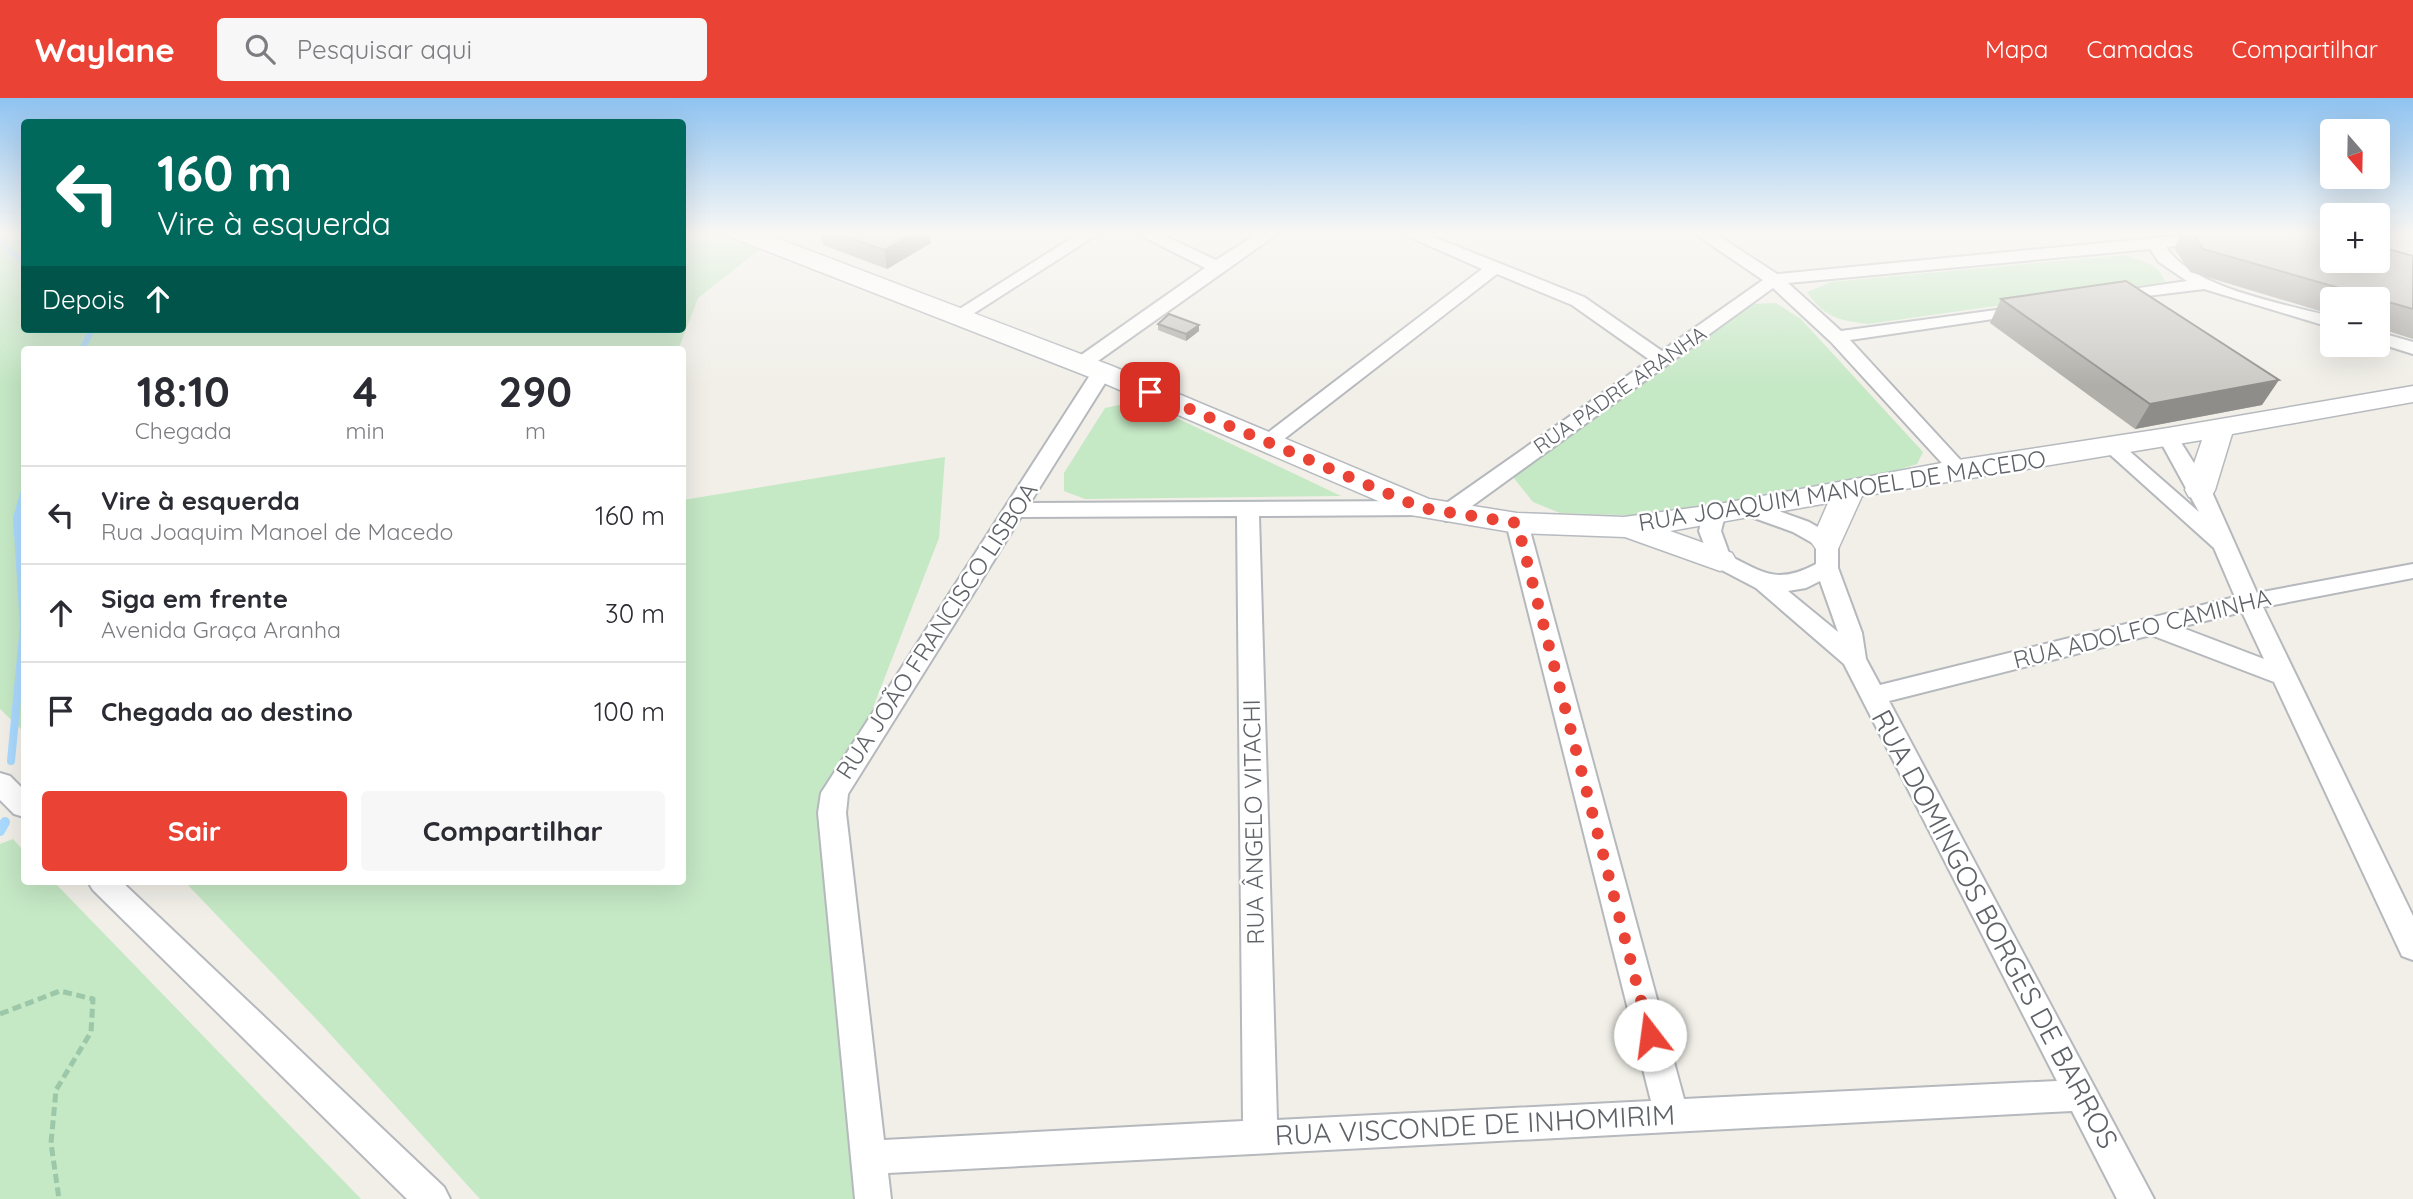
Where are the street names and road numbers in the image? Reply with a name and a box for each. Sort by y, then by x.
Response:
street label: RUA PADRE ARANHA [1528,320,1711,459]
street label: RUA JOAQUIM MANOEL DE MACEDO [1636,443,2048,537]
street label: RUA JOÃO FRANCISCO LISBOA [829,477,1043,784]
street label: RUA ADOLFO CAMINHA [2010,581,2274,675]
street label: RUA ÂNGELO VITACHI [1236,699,1270,945]
street label: RUA DOMINGOS BORGES DE BARROS [1865,703,2126,1154]
street label: RUA VISCONDE DE INHOMIRIM [1274,1097,1676,1152]

